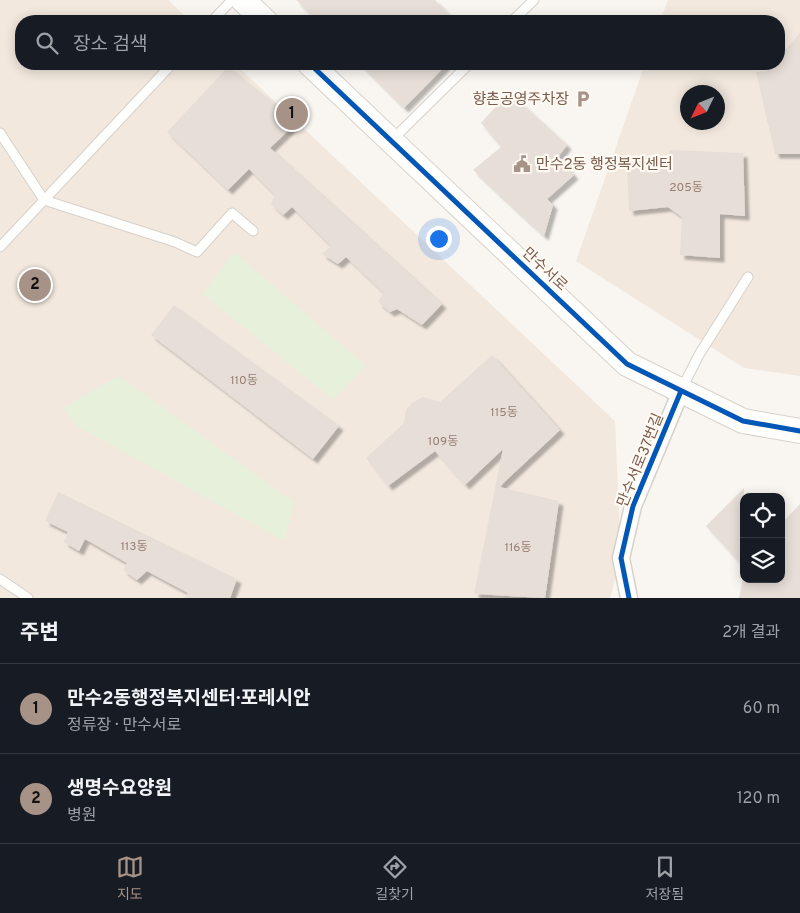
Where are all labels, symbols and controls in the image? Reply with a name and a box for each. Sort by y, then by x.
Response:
search box [15,15,785,70]
icon: search [33,29,61,57]
text: 장소 검색 [73,33,147,57]
north arrow [680,85,725,130]
parking icon: 향촌공영주차장 [573,89,593,109]
place label: 향촌공영주차장 [472,91,569,110]
pin: 1 [276,95,308,133]
public building icon: 만수2동 행정복지센터 [512,154,532,174]
place label: 만수2동 행정복지센터 [536,156,673,175]
house number: 205동 [669,180,703,196]
your location [426,226,452,252]
street label: 만수서로 [517,244,571,296]
pin: 2 [19,266,51,304]
house number: 110동 [230,373,258,389]
house number: 115동 [490,405,518,421]
street label: 만수서로37번길 [614,411,669,510]
house number: 109동 [428,434,458,450]
map controls [740,493,785,583]
button: locate [740,493,785,538]
button: layers [740,538,785,583]
house number: 113동 [120,539,148,555]
house number: 116동 [504,540,532,556]
text: 주변 [20,620,59,647]
text: 2개 결과 [722,623,780,643]
text: 만수2동행정복지센터·포레시안 [67,687,310,711]
text: 1 [33,699,39,719]
text: 60 m [743,699,780,719]
text: 정류장 · 만수서로 [67,716,181,736]
text: 생명수요양원 [67,777,172,801]
text: 2 [31,789,41,809]
text: 120 m [737,789,780,809]
text: 병원 [67,806,96,826]
tab: 지도 [116,853,144,904]
tab: 길찾기 [375,853,414,904]
tab: 저장됨 [646,853,684,904]

